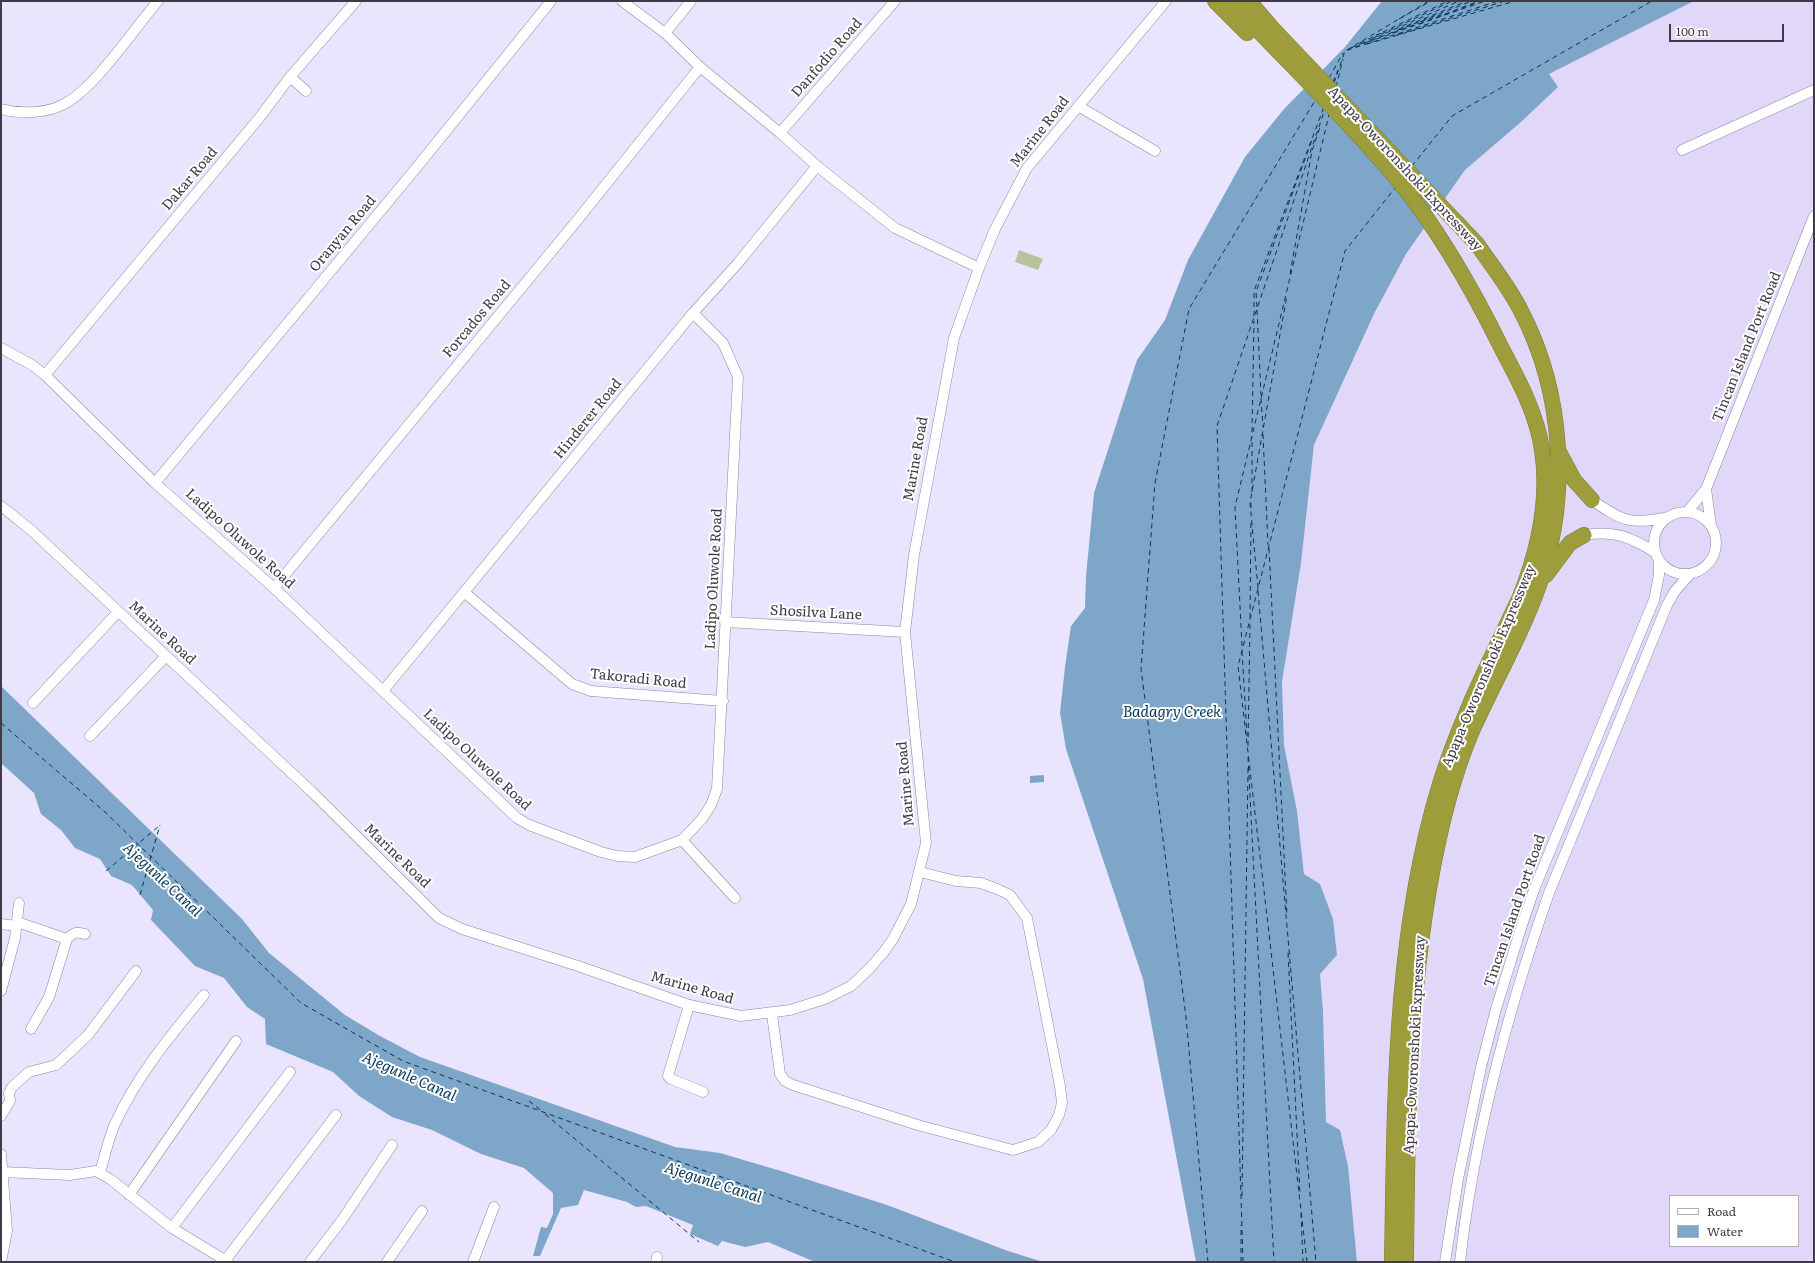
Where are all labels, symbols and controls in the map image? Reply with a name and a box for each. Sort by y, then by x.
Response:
street label: Danfodio Road [788,15,866,101]
scale bar [1671,16,1786,42]
text: 100 m [1676,22,1709,40]
street label: Apapa-Oworonshoki Expressway [1324,83,1486,255]
street label: Marine Road [1007,93,1073,171]
street label: Dakar Road [159,144,221,214]
street label: Oranyan Road [306,192,380,276]
street label: Tincan Island Port Road [1709,269,1785,425]
street label: Forcados Road [440,277,514,361]
street label: Hinderer Road [551,376,625,462]
street label: Marine Road [900,415,932,503]
street label: Ladipo Oluwole Road [182,486,298,592]
street label: Ladipo Oluwole Road [702,508,726,650]
street label: Apapa-Oworonshoki Expressway [1438,562,1540,770]
street label: Marine Road [125,598,199,668]
street label: Shosilva Lane [770,602,862,624]
street label: Takoradi Road [589,666,687,692]
water label: Badagry Creek [1123,704,1221,722]
street label: Ladipo Oluwole Road [420,706,534,814]
street label: Marine Road [894,741,918,827]
street label: Marine Road [360,820,434,892]
street label: Tincan Island Port Road [1481,832,1549,990]
water label: Ajegunle Canal [119,839,205,921]
street label: Apapa-Oworonshoki Expressway [1401,935,1429,1155]
street label: Marine Road [649,968,735,1008]
water label: Ajegunle Canal [359,1048,459,1106]
water label: Ajegunle Canal [662,1159,764,1207]
legend [1669,1195,1799,1247]
text: Road [1707,1202,1736,1220]
text: Water [1707,1222,1743,1240]

